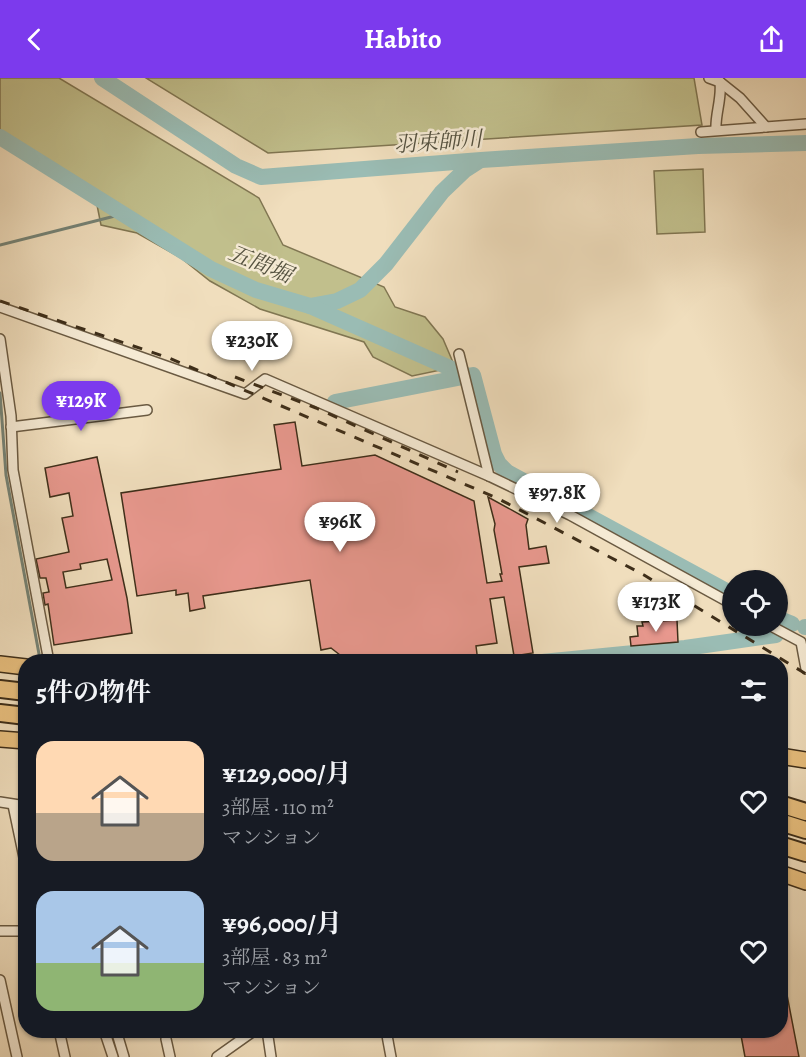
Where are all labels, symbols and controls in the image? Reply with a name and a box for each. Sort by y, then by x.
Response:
text: Habito [364,21,442,57]
icon: back [18,23,51,56]
icon: share [755,23,788,56]
water label: 羽束師川 [393,124,485,160]
water label: 五間堀 [224,238,300,292]
pin: ¥230K [210,321,294,372]
text: ¥230K [226,327,278,354]
pin: ¥129K [39,381,123,432]
text: ¥129K [56,387,106,414]
pin: ¥97.8K [508,473,606,524]
text: ¥97.8K [528,479,586,506]
pin: ¥96K [304,502,376,553]
text: ¥96K [318,508,362,535]
map controls [722,570,788,636]
button: locate [722,570,788,636]
pin: ¥173K [614,582,698,633]
text: ¥173K [632,588,680,615]
icon: filters [737,674,770,707]
text: 5件の物件 [36,675,151,710]
text: ¥129,000/月 [222,756,352,791]
icon: home [84,765,156,837]
icon: heart [737,785,770,818]
text: 3部屋 · 110 m² [222,794,334,821]
text: マンション [222,824,321,851]
text: ¥96,000/月 [222,906,342,941]
icon: home [84,915,156,987]
icon: heart [737,935,770,968]
text: 3部屋 · 83 m² [222,944,327,971]
text: マンション [222,974,321,1001]

